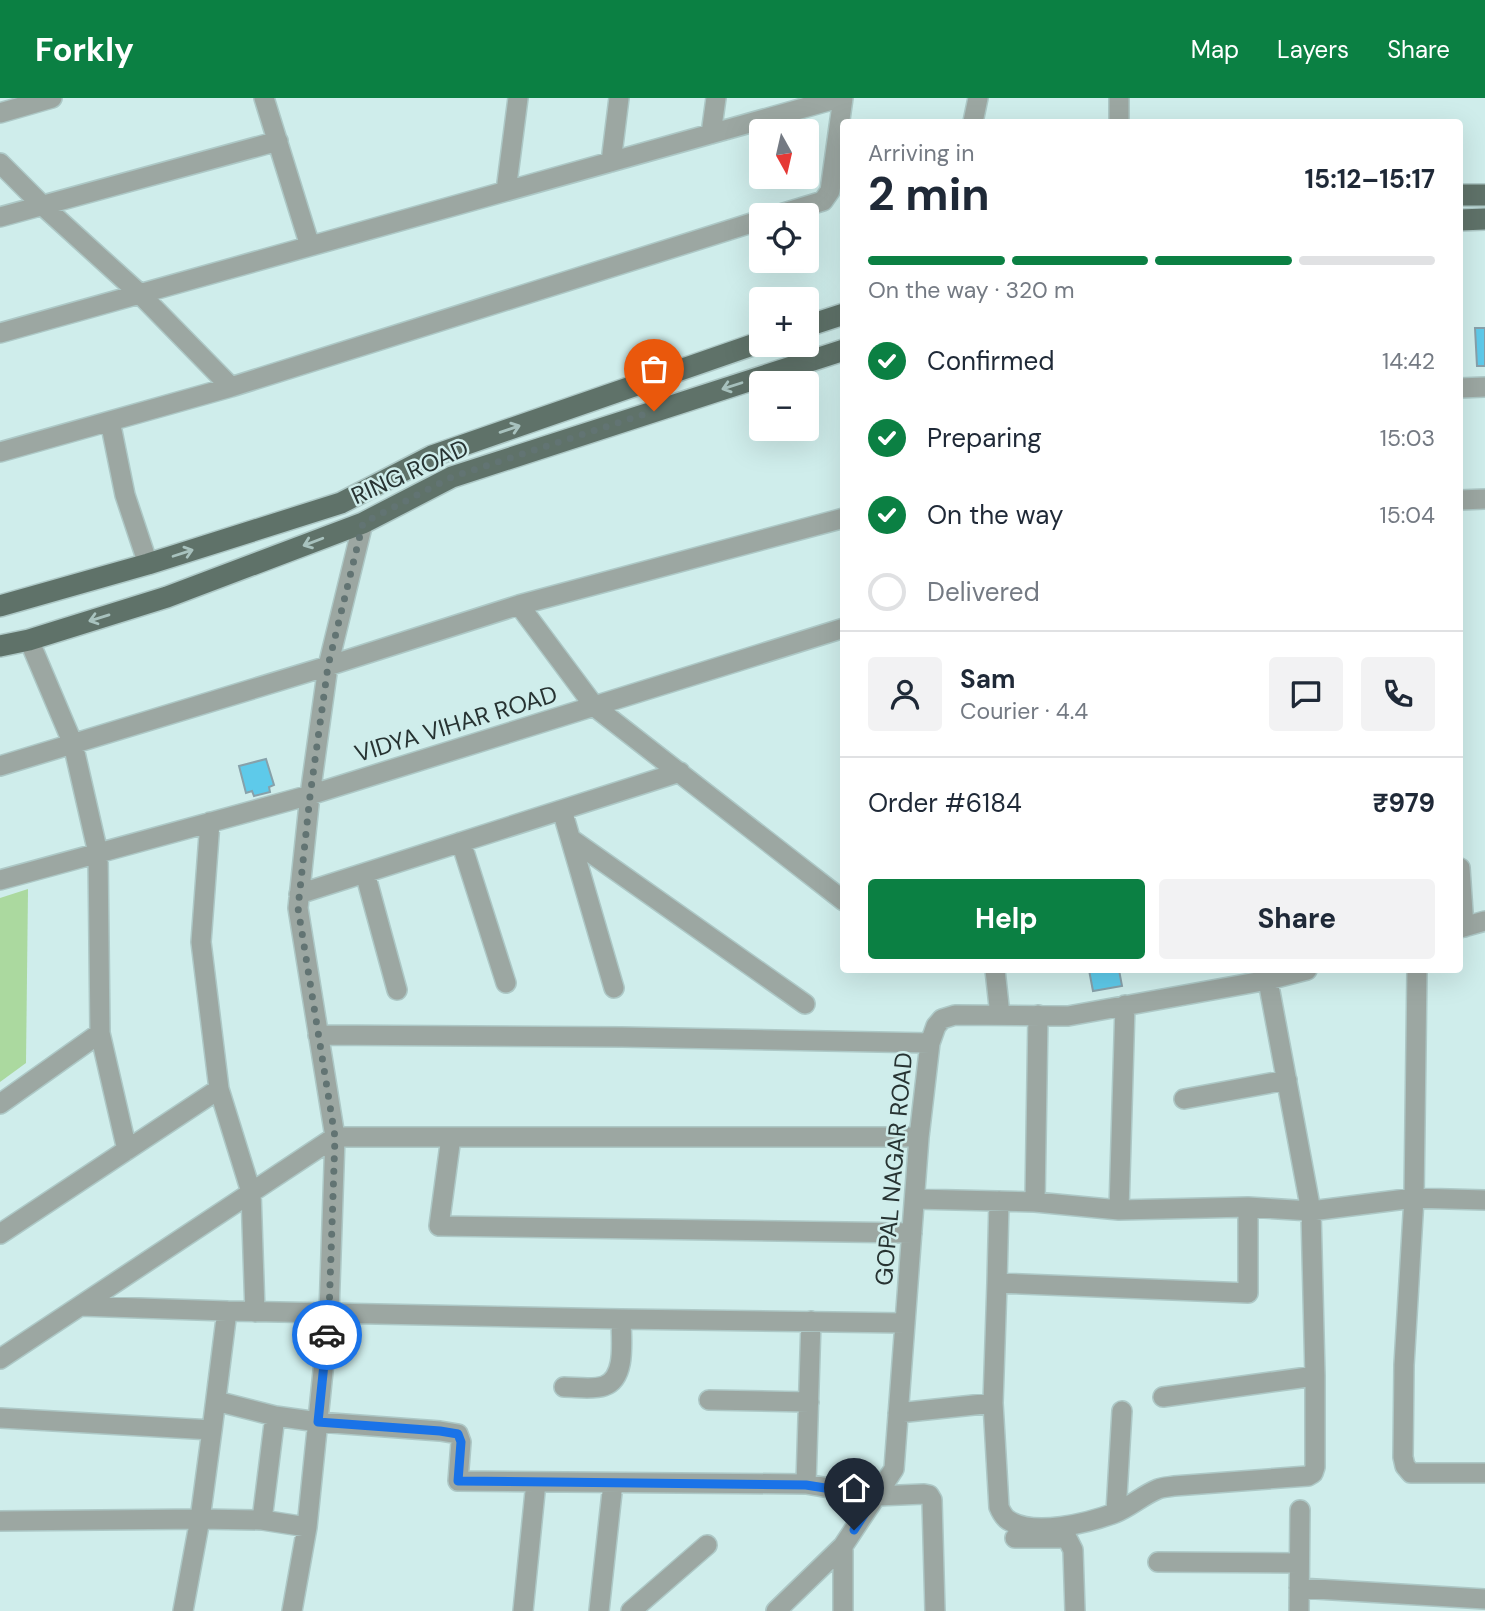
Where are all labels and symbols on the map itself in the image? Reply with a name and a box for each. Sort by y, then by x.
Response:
north arrow [749,119,819,189]
pin [624,339,684,411]
one-way arrow [721,380,743,393]
one-way arrow [498,422,520,434]
street label: RING ROAD [346,432,473,511]
one-way arrow [303,536,324,549]
one-way arrow [172,546,194,558]
one-way arrow [88,613,110,626]
street label: VIDYA VIHAR ROAD [351,678,561,769]
street label: GOPAL NAGAR ROAD [868,1051,919,1287]
courier [292,1300,362,1370]
pin [824,1458,884,1530]

